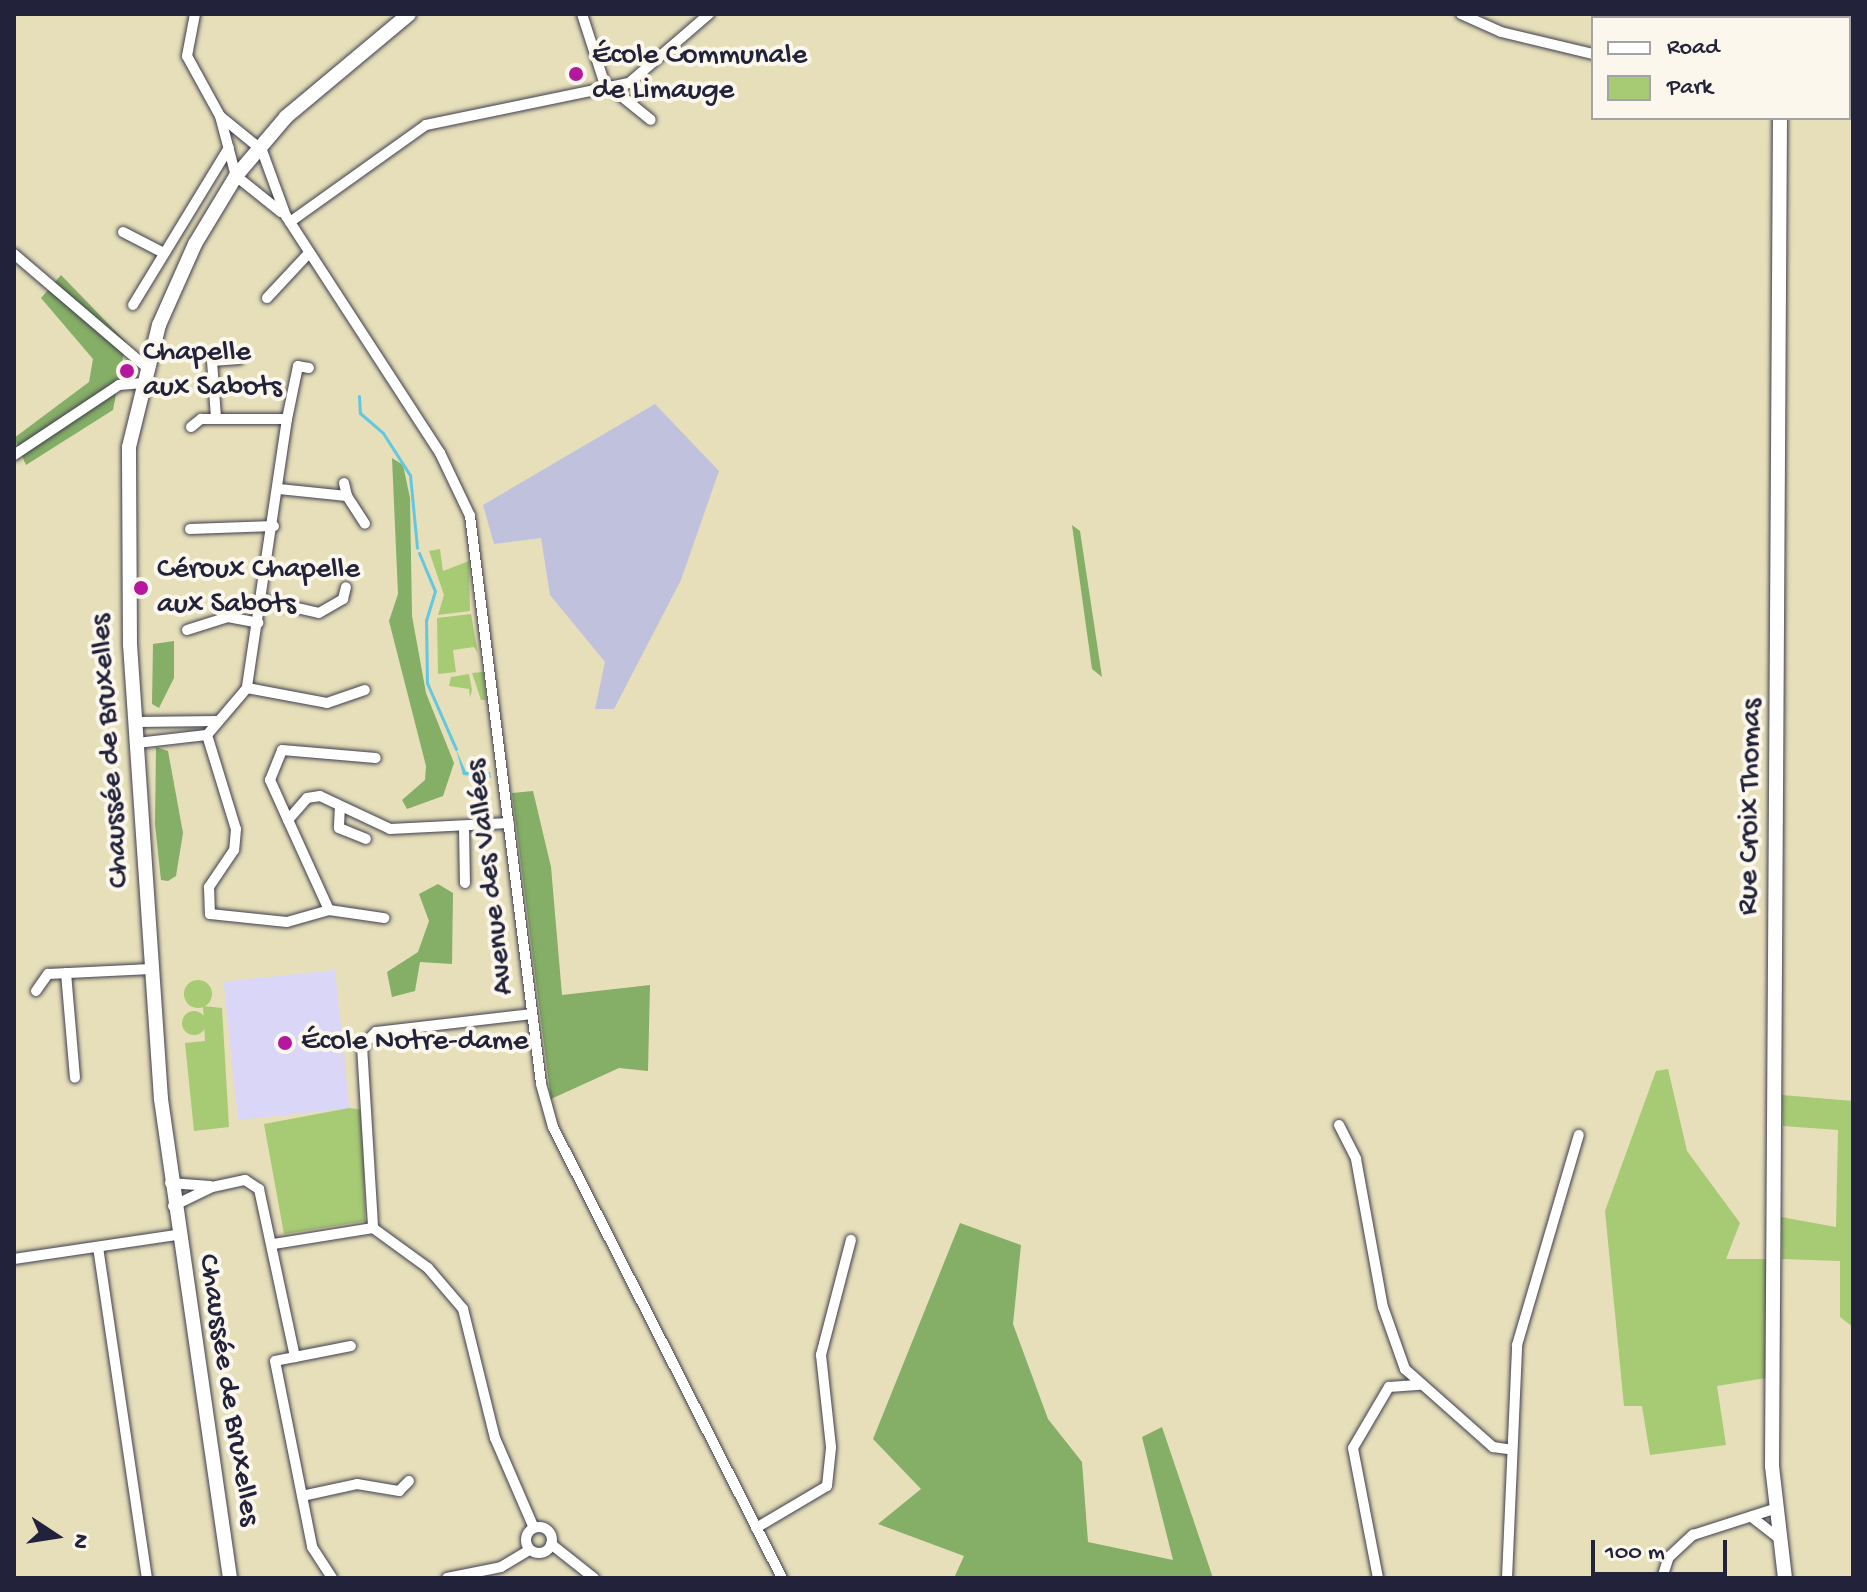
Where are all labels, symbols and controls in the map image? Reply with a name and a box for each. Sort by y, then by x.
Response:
legend [1591,16,1851,120]
text: Road [1667,34,1719,63]
place label: École Communale de Limauge [592,39,807,110]
marker: École Communale de Limauge [567,65,585,83]
text: Park [1667,74,1713,103]
place label: Chapelle aux Sabots [143,336,282,406]
marker: Chapelle aux Sabots [118,362,136,380]
place label: Céroux Chapelle aux Sabots [157,553,360,624]
marker: Céroux Chapelle aux Sabots [132,579,150,597]
street label: Chaussée de Bruxelles [84,613,140,889]
street label: Rue Croix Thomas [1732,698,1772,916]
street label: Avenue des Vallées [460,757,524,997]
place label: École Notre-dame [301,1025,529,1061]
marker: École Notre-dame [276,1034,294,1052]
street label: Chaussée de Bruxelles [188,1252,266,1528]
north arrow [16,1496,96,1576]
scale bar [1595,1524,1731,1574]
text: N [65,1531,94,1551]
text: 100 m [1605,1539,1665,1568]

